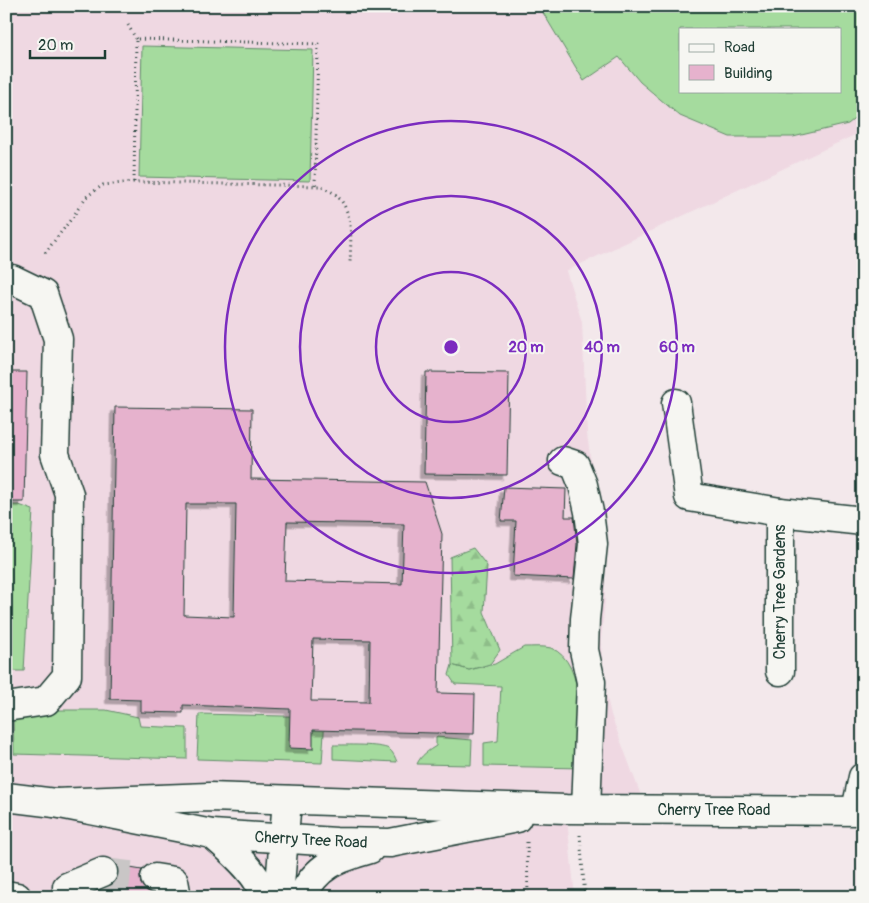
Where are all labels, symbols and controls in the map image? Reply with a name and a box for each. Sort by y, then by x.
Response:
scale bar [30,28,105,60]
legend [679,28,842,92]
text: 20 m [38,36,73,55]
text: Road [724,38,755,57]
text: Building [724,64,772,83]
centre of rings [442,338,460,356]
text: 20 m [508,338,544,357]
text: 40 m [584,338,620,357]
text: 60 m [659,338,695,357]
street label: Cherry Tree Gardens [770,525,790,659]
street label: Cherry Tree Road [657,800,771,820]
street label: Cherry Tree Road [254,827,368,853]

